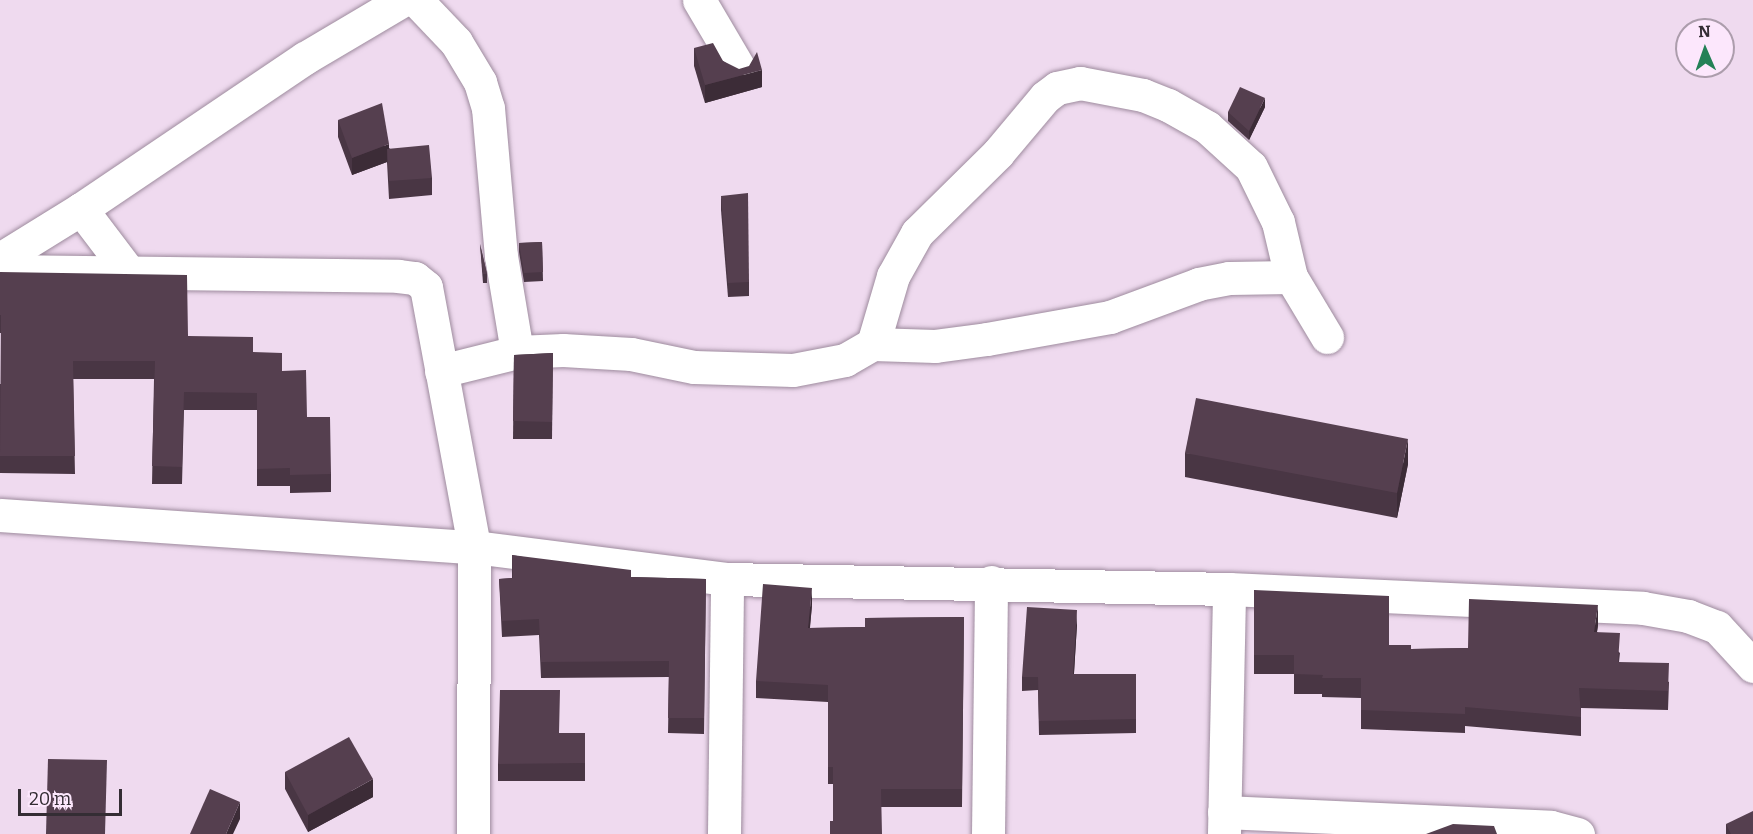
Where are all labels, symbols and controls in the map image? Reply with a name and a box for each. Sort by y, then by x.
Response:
north arrow [1675,18,1735,78]
text: N [1698,22,1711,41]
scale bar [21,777,124,815]
text: 20 m [29,788,71,810]

